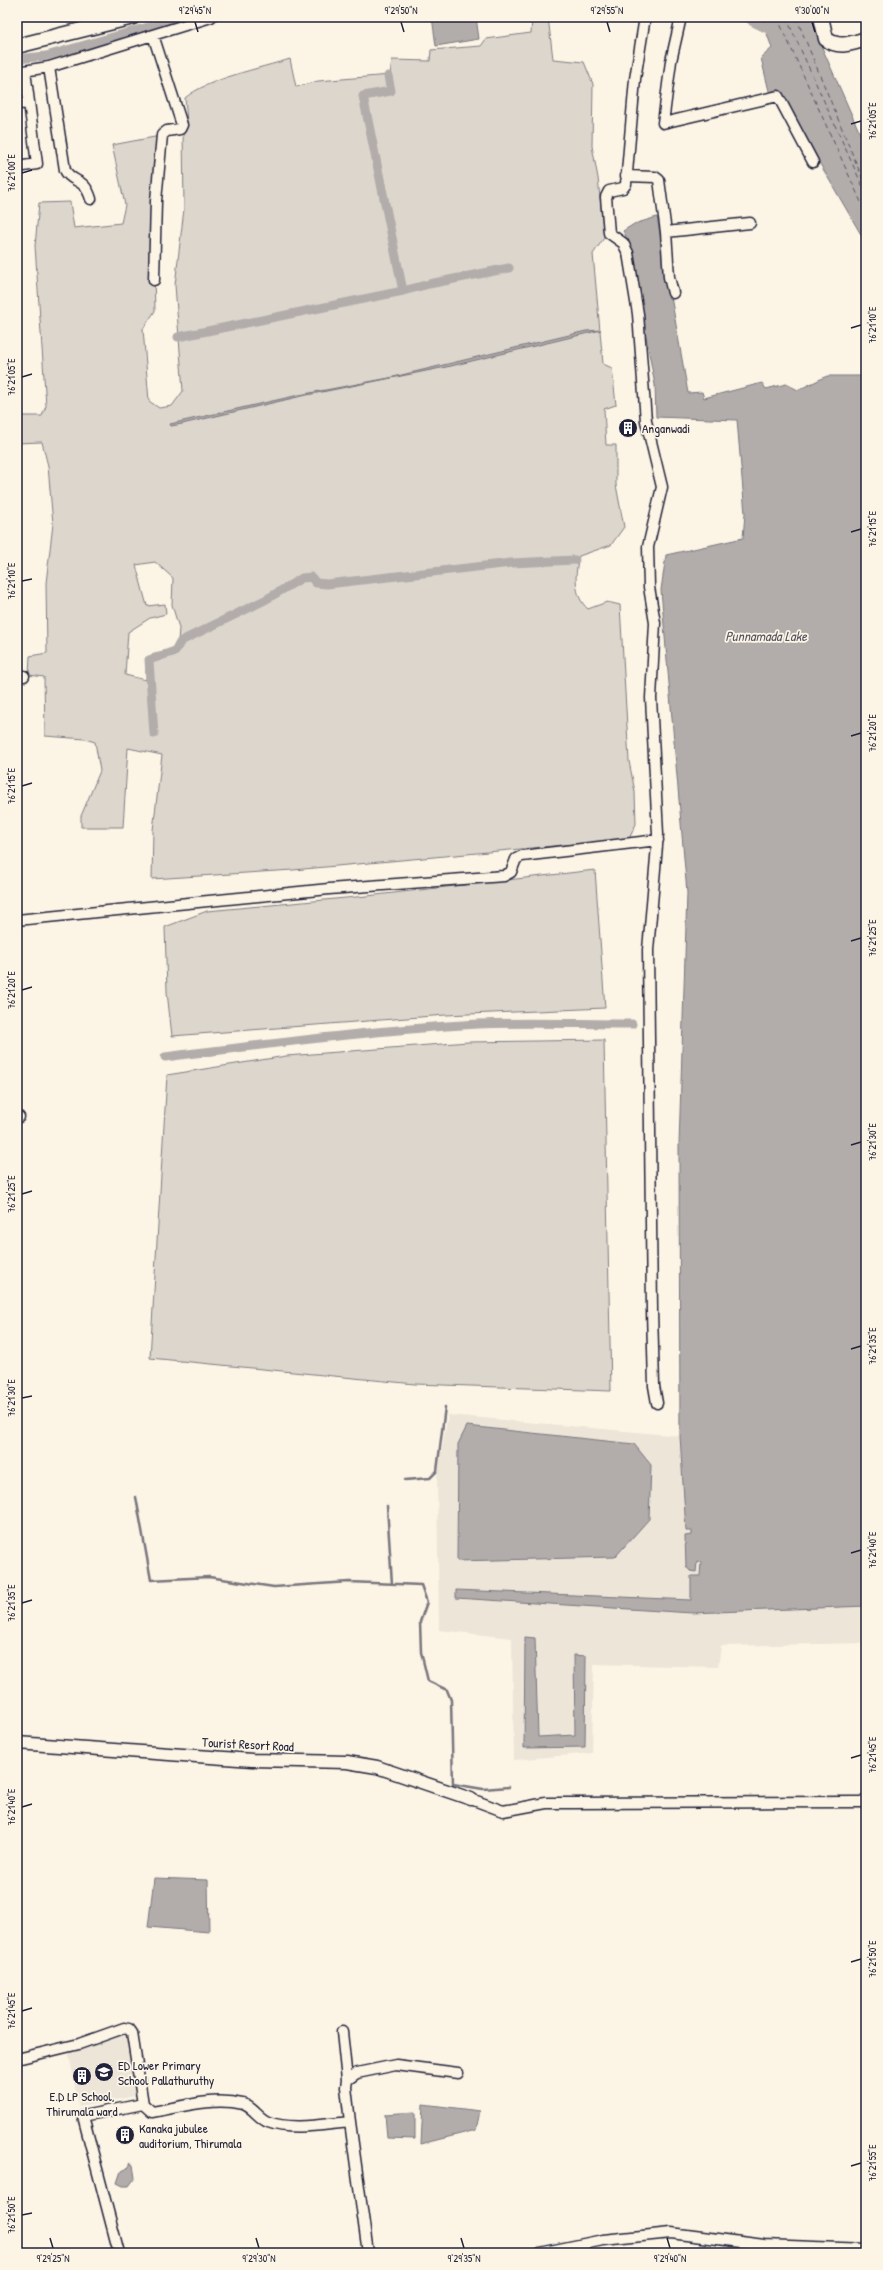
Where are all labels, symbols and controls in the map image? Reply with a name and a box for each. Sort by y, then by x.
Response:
text: 9°29'45"N [179,4,211,17]
text: 9°29'50"N [384,4,418,17]
text: 9°29'55"N [591,4,623,17]
text: 9°30'00"N [795,4,829,17]
text: 76°21'05"E [866,102,879,140]
text: 76°21'00"E [5,154,18,192]
text: 76°21'10"E [866,306,879,343]
text: 76°21'05"E [5,358,18,396]
building icon: Anganwadi [617,417,639,439]
place label: Anganwadi [642,419,690,437]
text: 76°21'15"E [866,510,879,547]
text: 76°21'10"E [5,562,18,599]
water label: Punnamada Lake [725,626,808,645]
text: 76°21'20"E [866,714,879,752]
text: 76°21'15"E [5,767,18,804]
text: 76°21'25"E [866,919,879,957]
text: 76°21'20"E [5,971,18,1009]
text: 76°21'30"E [866,1123,879,1161]
text: 76°21'25"E [5,1175,18,1213]
text: 76°21'35"E [866,1327,879,1365]
text: 76°21'30"E [5,1379,18,1417]
text: 76°21'40"E [866,1531,879,1568]
text: 76°21'35"E [5,1584,18,1622]
street label: Tourist Resort Road [202,1733,294,1755]
text: 76°21'45"E [866,1736,879,1773]
text: 76°21'40"E [5,1788,18,1825]
text: 76°21'50"E [866,1940,879,1978]
text: 76°21'45"E [5,1992,18,2029]
place label: ED Lower Primary School Pallathuruthy [118,2056,215,2089]
school or university icon: ED Lower Primary School Pallathuruthy [93,2061,115,2083]
building icon: E.D LP School, Thirumala ward [71,2065,93,2087]
place label: E.D LP School, Thirumala ward [46,2087,118,2120]
place label: Kanaka jubulee auditorium, Thirumala [139,2119,242,2152]
building icon: Kanaka jubulee auditorium, Thirumala [114,2124,136,2146]
text: 76°21'55"E [866,2144,879,2182]
text: 76°21'50"E [5,2196,18,2234]
text: 9°29'25"N [36,2252,70,2265]
text: 9°29'30"N [242,2252,276,2265]
text: 9°29'35"N [447,2252,481,2265]
text: 9°29'40"N [654,2252,686,2265]

